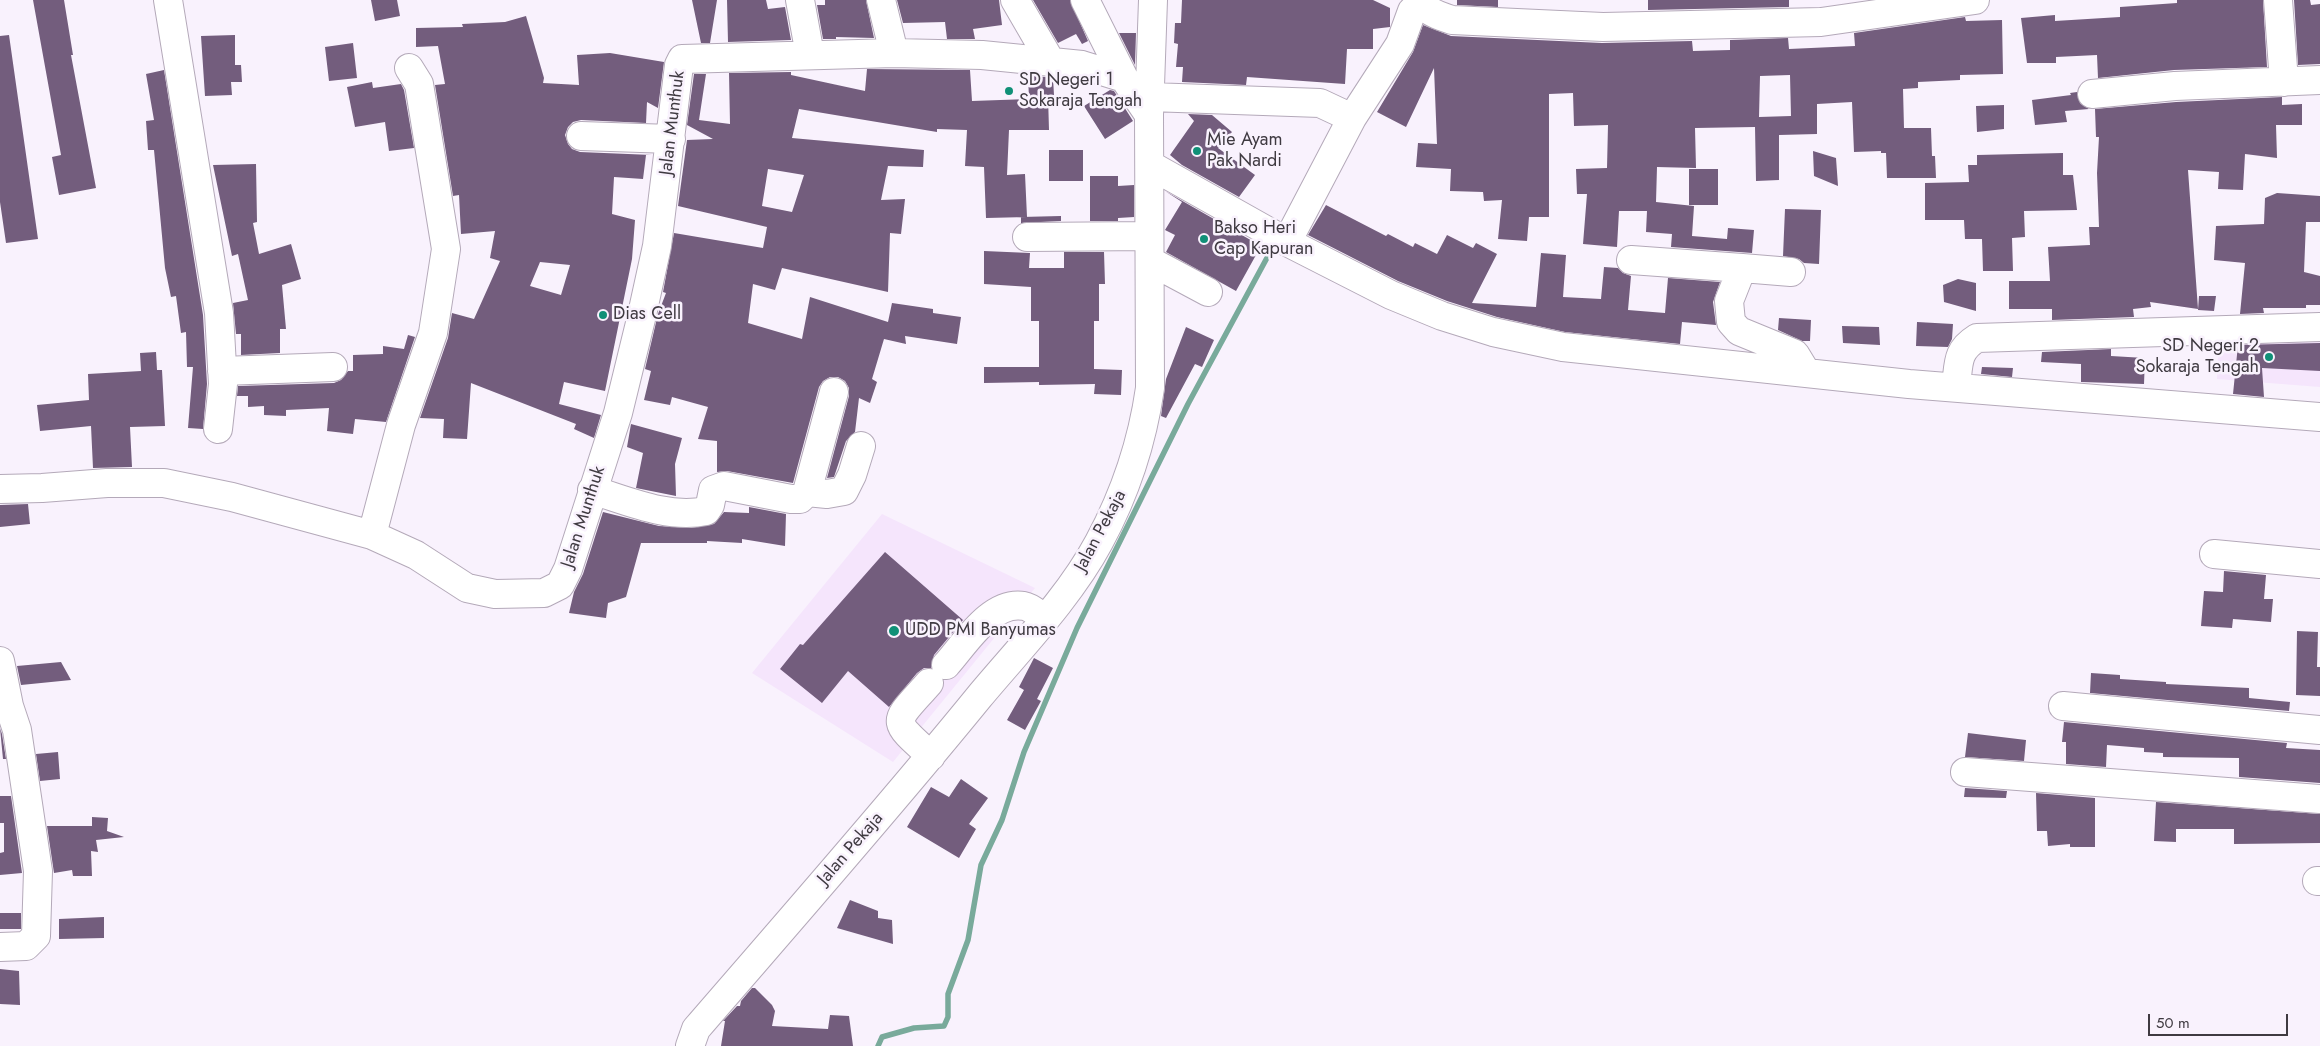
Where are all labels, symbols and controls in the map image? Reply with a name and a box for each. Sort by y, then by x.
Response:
street label: Jalan Munthuk [656,69,690,177]
place label: SD Negeri 1 Sokaraja Tengah [1019,70,1142,112]
marker: SD Negeri 1 Sokaraja Tengah [1003,85,1015,97]
place label: Mie Ayam Pak Nardi [1207,130,1283,172]
marker: Mie Ayam Pak Nardi [1191,145,1203,157]
place label: Bakso Heri Cap Kapuran [1214,218,1313,260]
marker: Bakso Heri Cap Kapuran [1198,233,1210,245]
place label: Dias Cell [613,304,681,326]
marker: Dias Cell [597,309,609,321]
place label: SD Negeri 2 Sokaraja Tengah [2136,336,2259,378]
marker: SD Negeri 2 Sokaraja Tengah [2263,351,2275,363]
street label: Jalan Munthuk [557,464,611,570]
street label: Jalan Pekaja [1071,487,1131,575]
place label: UDD PMI Banyumas [905,620,1056,642]
marker: UDD PMI Banyumas [887,624,901,638]
street label: Jalan Pekaja [814,808,888,890]
scale bar [2150,1004,2290,1036]
text: 50 m [2156,1012,2190,1034]

